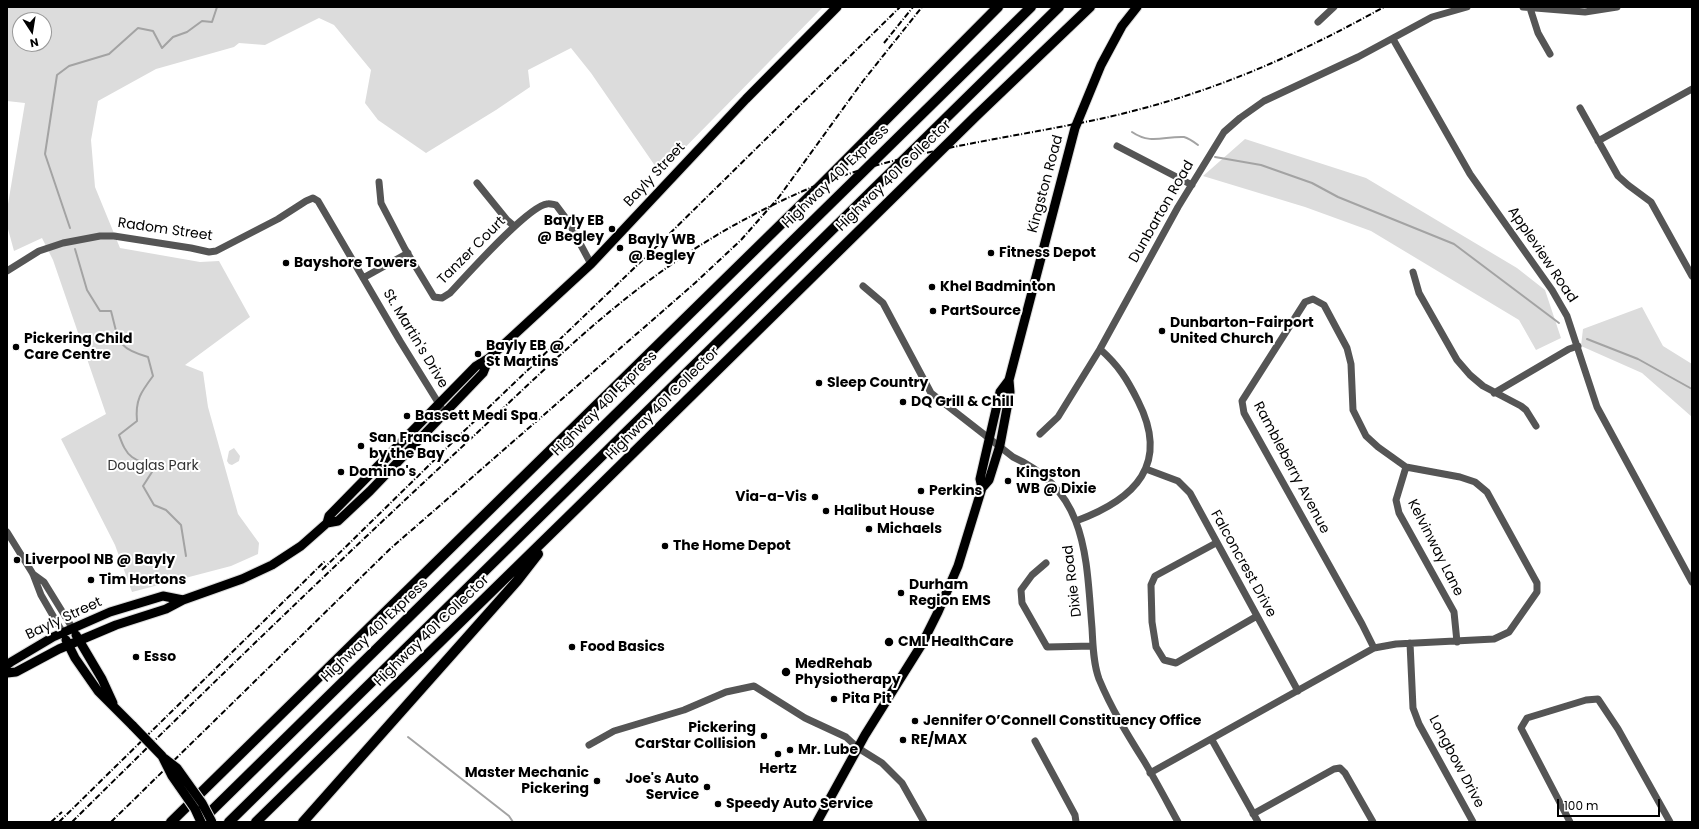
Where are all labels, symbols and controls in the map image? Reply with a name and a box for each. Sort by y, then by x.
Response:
north arrow [12,12,52,52]
text: N [29,34,40,51]
street label: Highway 401 Collector [833,117,955,235]
street label: Highway 401 Express [779,122,893,232]
street label: Kingston Road [1025,133,1067,235]
street label: Bayly Street [621,139,689,211]
street label: Dunbarton Road [1126,158,1198,266]
street label: Appleview Road [1504,204,1580,306]
place label: Bayly EB @ Begley [537,213,604,246]
street label: Tanzer Court [435,214,509,288]
street label: Radom Street [117,215,213,245]
marker: Bayly EB @ Begley [607,224,617,234]
place label: Bayly WB @ Begley [628,232,695,264]
marker: Bayly WB @ Begley [615,243,625,253]
place label: Fitness Depot [999,245,1096,261]
marker: Fitness Depot [986,248,996,258]
place label: Bayshore Towers [294,255,417,271]
marker: Bayshore Towers [281,258,291,268]
place label: Khel Badminton [940,279,1056,295]
marker: Khel Badminton [927,282,937,292]
street label: St. Martin's Drive [379,286,451,392]
place label: PartSource [941,303,1021,319]
marker: PartSource [928,306,938,316]
place label: Dunbarton-Fairport United Church [1170,315,1314,348]
marker: Dunbarton-Fairport United Church [1157,326,1167,336]
place label: Pickering Child Care Centre [24,331,133,364]
place label: Bayly EB @ St Martins [486,338,564,370]
marker: Pickering Child Care Centre [11,342,21,352]
street label: Highway 401 Collector [603,344,723,464]
street label: Highway 401 Express [549,348,661,460]
marker: Bayly EB @ St Martins [473,349,483,359]
place label: Sleep Country [827,375,928,391]
marker: Sleep Country [814,378,824,388]
place label: DQ Grill & Chill [911,394,1014,410]
marker: DQ Grill & Chill [898,397,908,407]
street label: Rambleberry Avenue [1249,399,1333,537]
place label: Bassett Medi Spa [415,408,538,424]
marker: Bassett Medi Spa [402,411,412,421]
place label: San Francisco by the Bay [369,430,470,462]
marker: San Francisco by the Bay [356,441,366,451]
park label: Douglas Park [107,458,199,474]
place label: Domino's [349,464,416,480]
place label: Kingston WB @ Dixie [1016,465,1096,498]
marker: Domino's [336,467,346,477]
marker: Kingston WB @ Dixie [1003,476,1013,486]
place label: Perkins [929,483,982,499]
marker: Perkins [916,486,926,496]
place label: Via-a-Vis [735,489,807,505]
marker: Via-a-Vis [810,492,820,502]
street label: Kelvinway Lane [1403,497,1467,599]
place label: Halibut House [834,503,935,519]
marker: Halibut House [821,506,831,516]
street label: Falconcrest Drive [1207,507,1279,621]
place label: Michaels [877,521,942,537]
marker: Michaels [864,524,874,534]
place label: The Home Depot [673,538,791,554]
marker: The Home Depot [660,541,670,551]
street label: Dixie Road [1060,544,1086,618]
place label: Liverpool NB @ Bayly [25,552,175,568]
marker: Liverpool NB @ Bayly [12,555,22,565]
place label: Tim Hortons [99,572,186,588]
street label: Highway 401 Collector [371,572,493,690]
marker: Tim Hortons [86,575,96,585]
street label: Highway 401 Express [318,576,432,686]
place label: Durham Region EMS [909,577,991,610]
marker: Durham Region EMS [896,588,906,598]
street label: Bayly Street [23,594,105,644]
place label: CML HealthCare [898,634,1014,650]
marker: CML HealthCare [883,636,895,648]
place label: Food Basics [580,639,665,655]
marker: Food Basics [567,642,577,652]
place label: Esso [144,649,176,665]
marker: Esso [131,652,141,662]
place label: MedRehab Physiotherapy [795,656,900,688]
marker: MedRehab Physiotherapy [780,666,792,678]
place label: Pita Pit [842,691,892,707]
marker: Pita Pit [829,694,839,704]
place label: Jennifer O’Connell Constituency Office [923,713,1201,729]
street label: Longbow Drive [1425,713,1487,811]
marker: Jennifer O’Connell Constituency Office [910,716,920,726]
place label: Pickering CarStar Collision [635,720,756,752]
marker: Pickering CarStar Collision [759,731,769,741]
place label: RE/MAX [911,732,967,748]
marker: RE/MAX [898,735,908,745]
place label: Mr. Lube [798,742,858,758]
marker: Mr. Lube [785,745,795,755]
marker: Hertz [773,749,783,759]
place label: Hertz [759,761,797,777]
place label: Master Mechanic Pickering [465,765,589,798]
place label: Joe's Auto Service [625,771,699,804]
marker: Master Mechanic Pickering [592,776,602,786]
marker: Joe's Auto Service [702,782,712,792]
scale bar [1559,791,1662,817]
place label: Speedy Auto Service [726,796,873,812]
text: 100 m [1564,797,1598,814]
marker: Speedy Auto Service [713,799,723,809]

